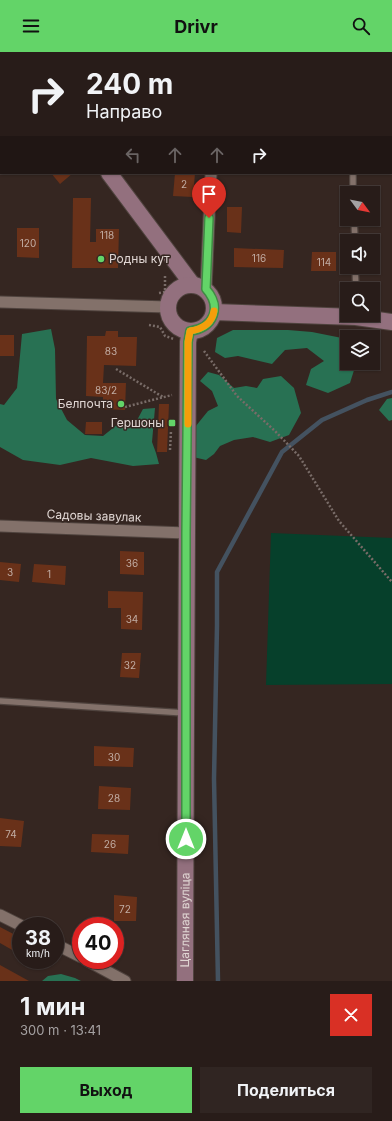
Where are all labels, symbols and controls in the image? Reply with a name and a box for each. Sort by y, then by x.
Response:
icon: menu [20,15,42,37]
icon: search [350,15,372,37]
text: Drivr [174,16,218,37]
text: 240 m [86,67,173,101]
icon: right [20,68,72,120]
text: Направо [86,101,162,122]
icon: left [122,144,144,166]
icon: ahead [164,144,186,166]
icon: ahead [206,144,228,166]
icon: right [248,144,270,166]
pin [192,177,226,218]
house number: 2 [181,178,187,190]
icon: arrive [198,183,220,205]
north arrow [340,186,380,226]
map controls [340,186,380,370]
house number: 118 [100,229,114,241]
button: sound [340,234,380,274]
house number: 120 [20,237,36,249]
place label: Родны кут [109,251,170,266]
house number: 116 [252,252,266,264]
marker: Родны кут [96,254,106,264]
house number: 114 [317,256,331,268]
button: search [340,282,380,322]
button: layers [340,330,380,370]
house number: 83 [105,345,117,357]
house number: 83/2 [95,384,117,396]
place label: Белпочта [58,396,113,411]
marker: Белпочта [116,399,126,409]
place label: Гершоны [111,415,164,430]
marker: Гершоны [167,418,177,428]
street label: Садовы завулак [46,506,142,525]
house number: 36 [126,557,138,569]
house number: 3 [7,566,13,578]
house number: 1 [47,568,51,580]
house number: 34 [126,613,138,625]
house number: 32 [124,659,136,671]
house number: 30 [108,751,120,763]
house number: 28 [108,792,120,804]
position arrow [165,818,207,860]
house number: 74 [5,828,17,840]
house number: 26 [104,838,116,850]
street label: Цагляная вуліца [177,873,192,967]
house number: 72 [119,903,131,915]
speed limit sign: 40 [72,917,124,969]
text: 38 [25,926,51,950]
text: km/h [26,947,50,959]
text: 1 мин [20,992,85,1021]
button: close [330,994,372,1036]
text: 300 m · 13:41 [20,1022,101,1038]
button: Выход [20,1067,192,1113]
button: Поделиться [200,1067,372,1113]

